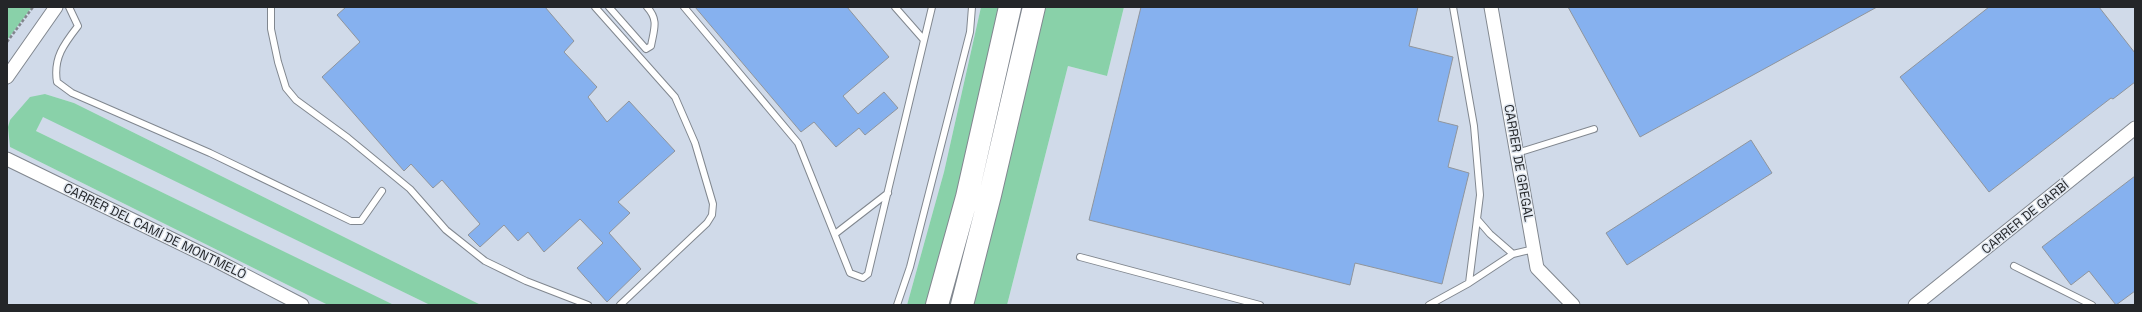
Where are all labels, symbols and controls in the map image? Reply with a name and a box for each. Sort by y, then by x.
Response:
street label: CARRER DE GREGAL [1500,103,1538,223]
street label: CARRER DE GARBÍ [1978,176,2072,258]
street label: CARRER DEL CAMÍ DE MONTMELÓ [61,179,249,283]

